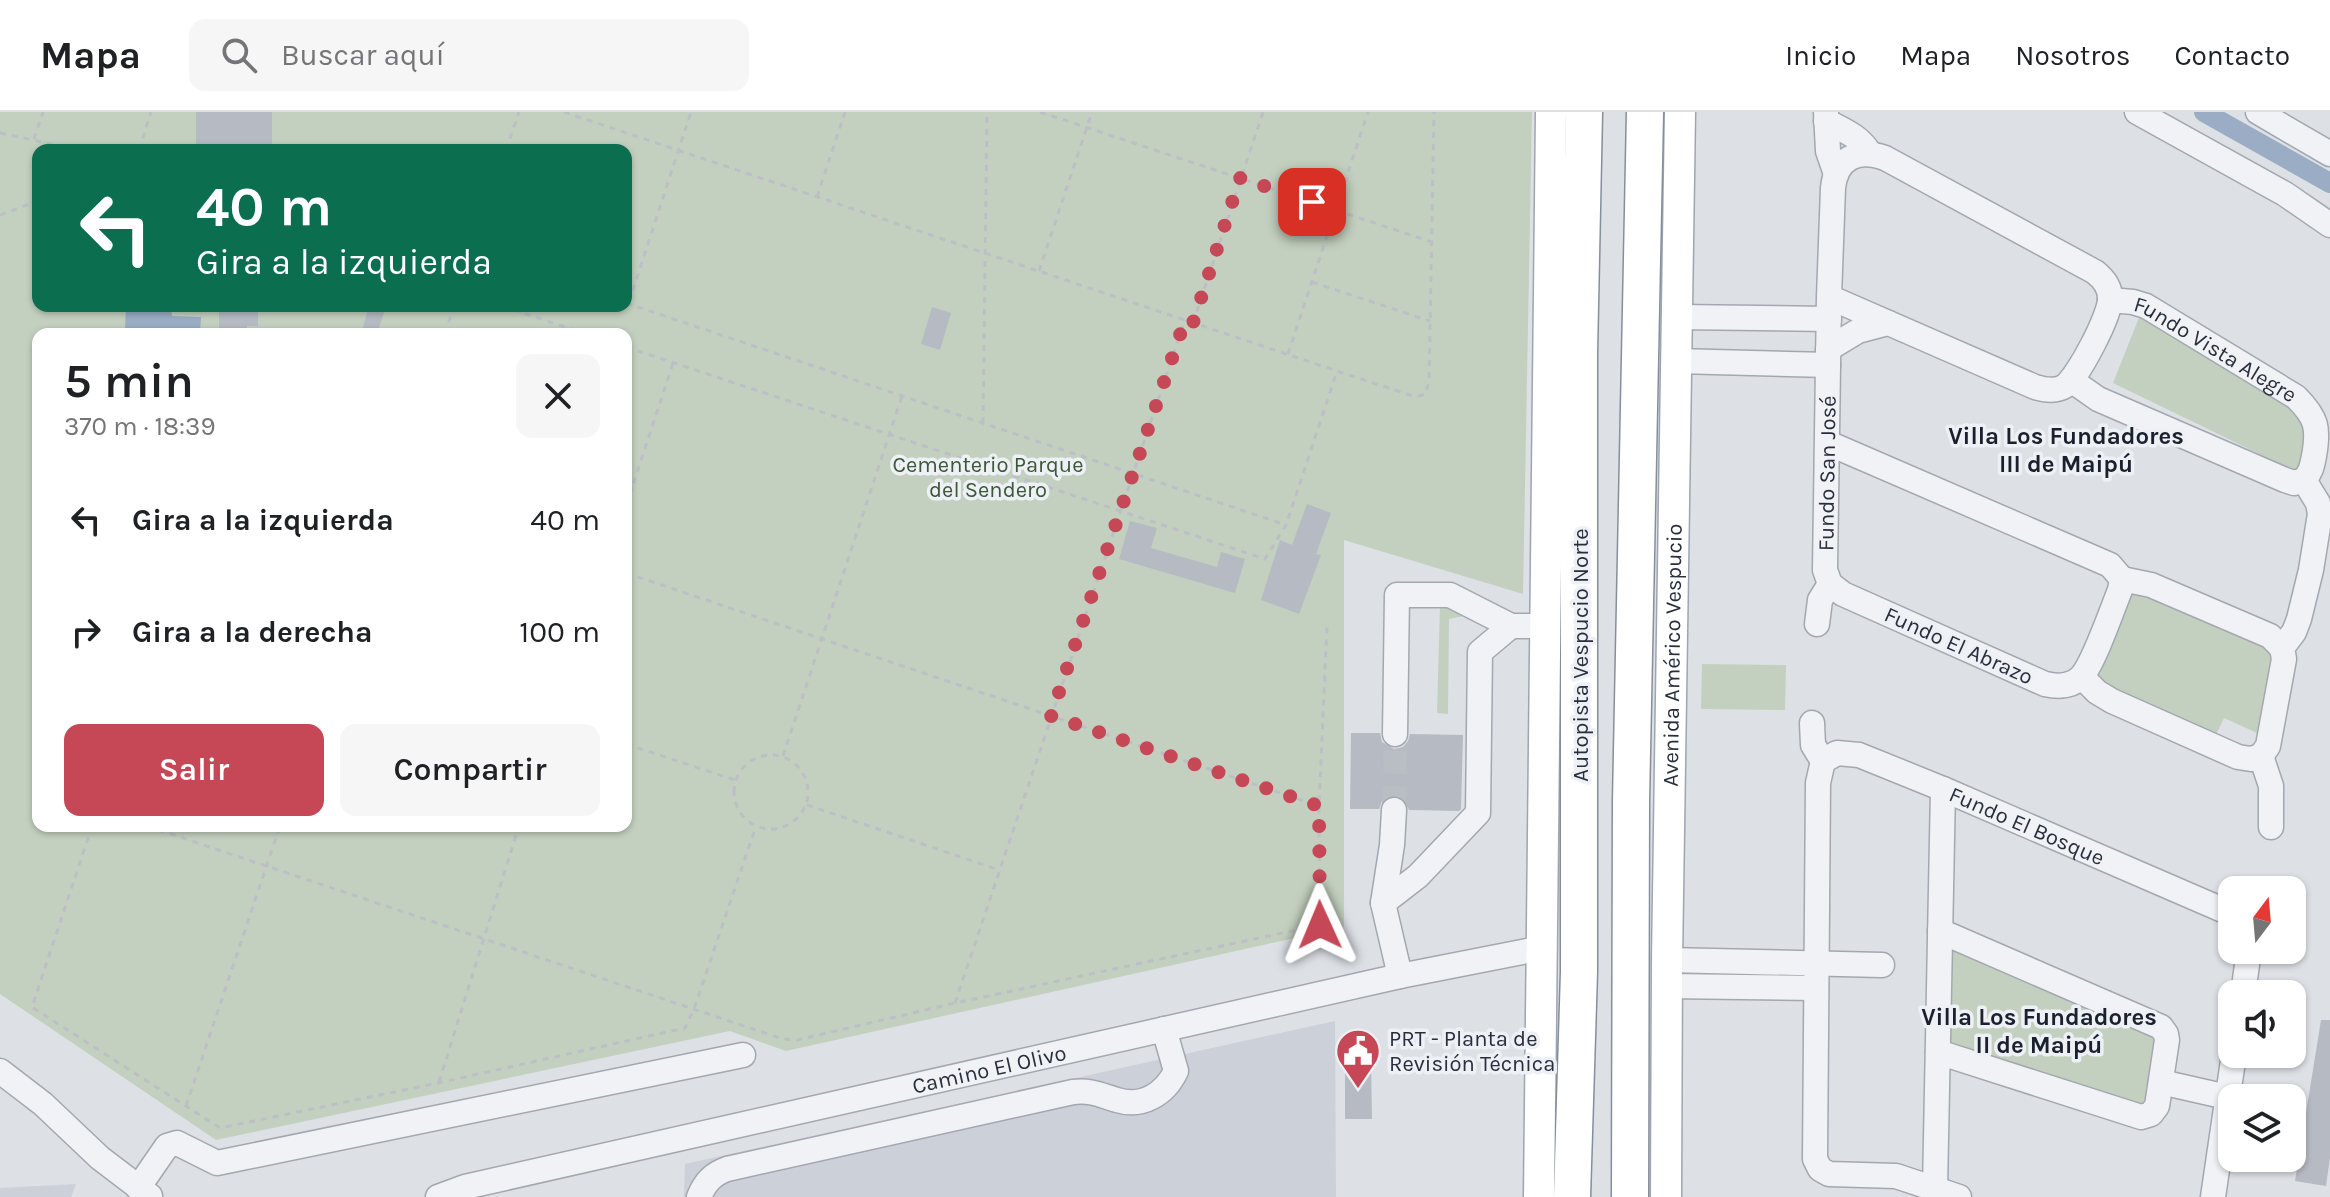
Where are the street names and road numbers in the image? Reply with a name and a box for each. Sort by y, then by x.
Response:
street label: Fundo Vista Alegre [2131,291,2301,408]
street label: Fundo San José [1813,395,1842,551]
street label: Avenida Américo Vespucio [1658,523,1688,787]
street label: Autopista Vespucio Norte [1568,528,1594,782]
street label: Fundo El Abrazo [1880,602,2037,690]
street label: Fundo El Bosque [1945,781,2108,871]
street label: Camino El Olivo [910,1040,1069,1100]

